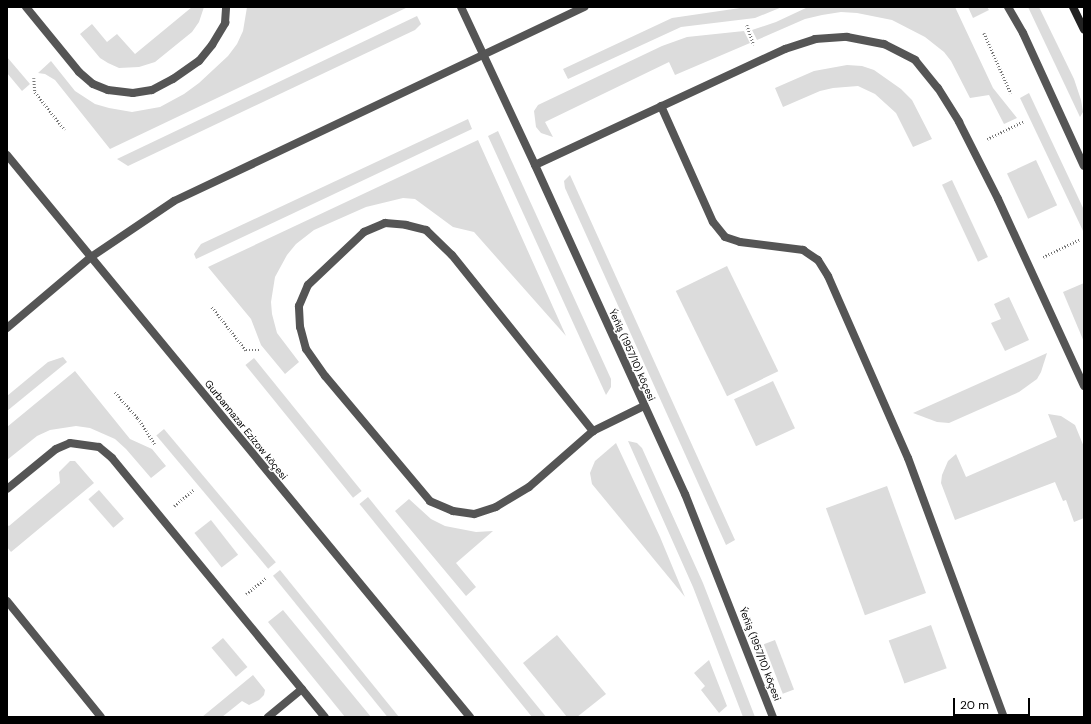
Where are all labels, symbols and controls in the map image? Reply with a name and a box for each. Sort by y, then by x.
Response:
street label: Ýeňiş (1957/10) köçesi [606,307,658,403]
street label: Gurbannazar Ezizow köçesi [202,378,290,482]
street label: Ýeňiş (1957/10) köçesi [737,606,783,702]
scale bar [955,690,1032,716]
text: 20 m [960,697,989,713]

